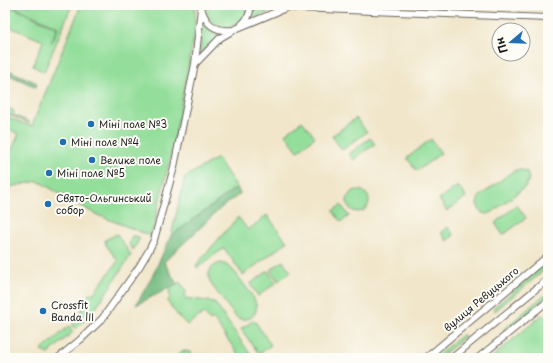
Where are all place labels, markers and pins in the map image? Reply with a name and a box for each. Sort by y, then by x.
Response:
place label: Міні поле №3 [99,116,167,131]
marker: Міні поле №3 [86,119,96,129]
place label: Міні поле №4 [71,134,140,149]
marker: Міні поле №4 [58,137,68,147]
place label: Велике поле [100,152,161,167]
marker: Велике поле [87,155,97,165]
place label: Міні поле №5 [57,165,125,180]
marker: Міні поле №5 [44,168,54,178]
place label: Свято-Ольгинський собор [56,190,151,217]
marker: Свято-Ольгинський собор [43,199,53,209]
place label: Crossfit Banda III [51,297,94,324]
marker: Crossfit Banda III [38,306,48,316]

